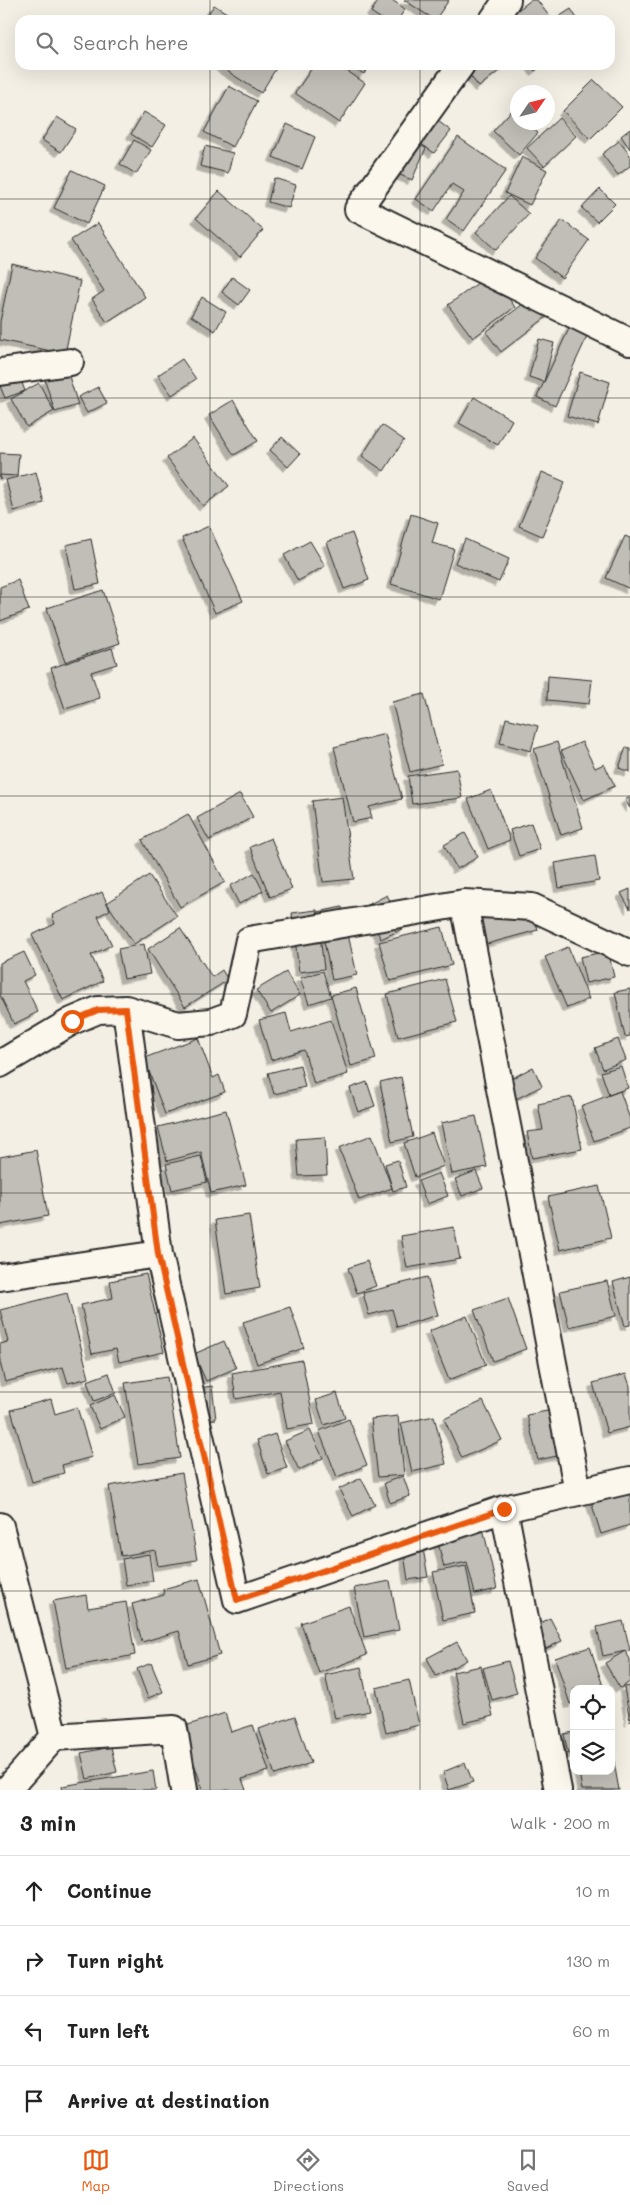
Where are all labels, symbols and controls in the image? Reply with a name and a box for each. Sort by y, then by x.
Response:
search box [15,15,615,70]
icon: search [33,29,61,57]
text: Search here [73,30,189,55]
north arrow [510,85,555,130]
route start [61,1010,84,1033]
route end [493,1498,516,1521]
map controls [570,1685,615,1775]
button: locate [570,1685,615,1730]
button: layers [570,1730,615,1775]
text: 3 min [20,1809,76,1836]
text: Walk · 200 m [510,1812,610,1833]
icon: ahead [20,1877,48,1905]
text: Continue [67,1878,152,1903]
text: 10 m [575,1880,610,1901]
icon: right [20,1947,48,1975]
text: Turn right [67,1948,164,1973]
text: 130 m [566,1950,610,1971]
icon: left [20,2017,48,2045]
text: Turn left [67,2018,150,2043]
text: 60 m [573,2020,610,2041]
icon: arrive [20,2087,48,2115]
text: Arrive at destination [67,2088,270,2113]
tab: Map [81,2146,110,2195]
tab: Directions [273,2146,344,2195]
tab: Saved [507,2146,549,2195]

